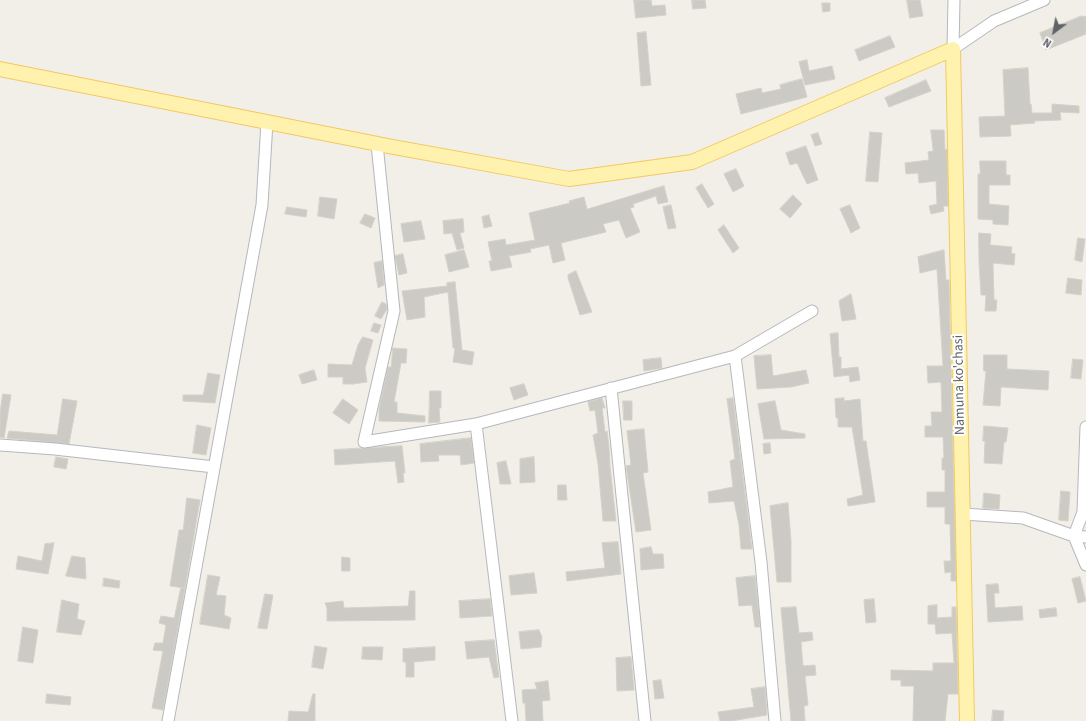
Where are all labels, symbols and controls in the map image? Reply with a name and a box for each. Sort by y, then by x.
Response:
north arrow [1034,12,1074,52]
text: N [1040,34,1054,51]
street label: Namuna ko'chasi [951,335,969,435]

